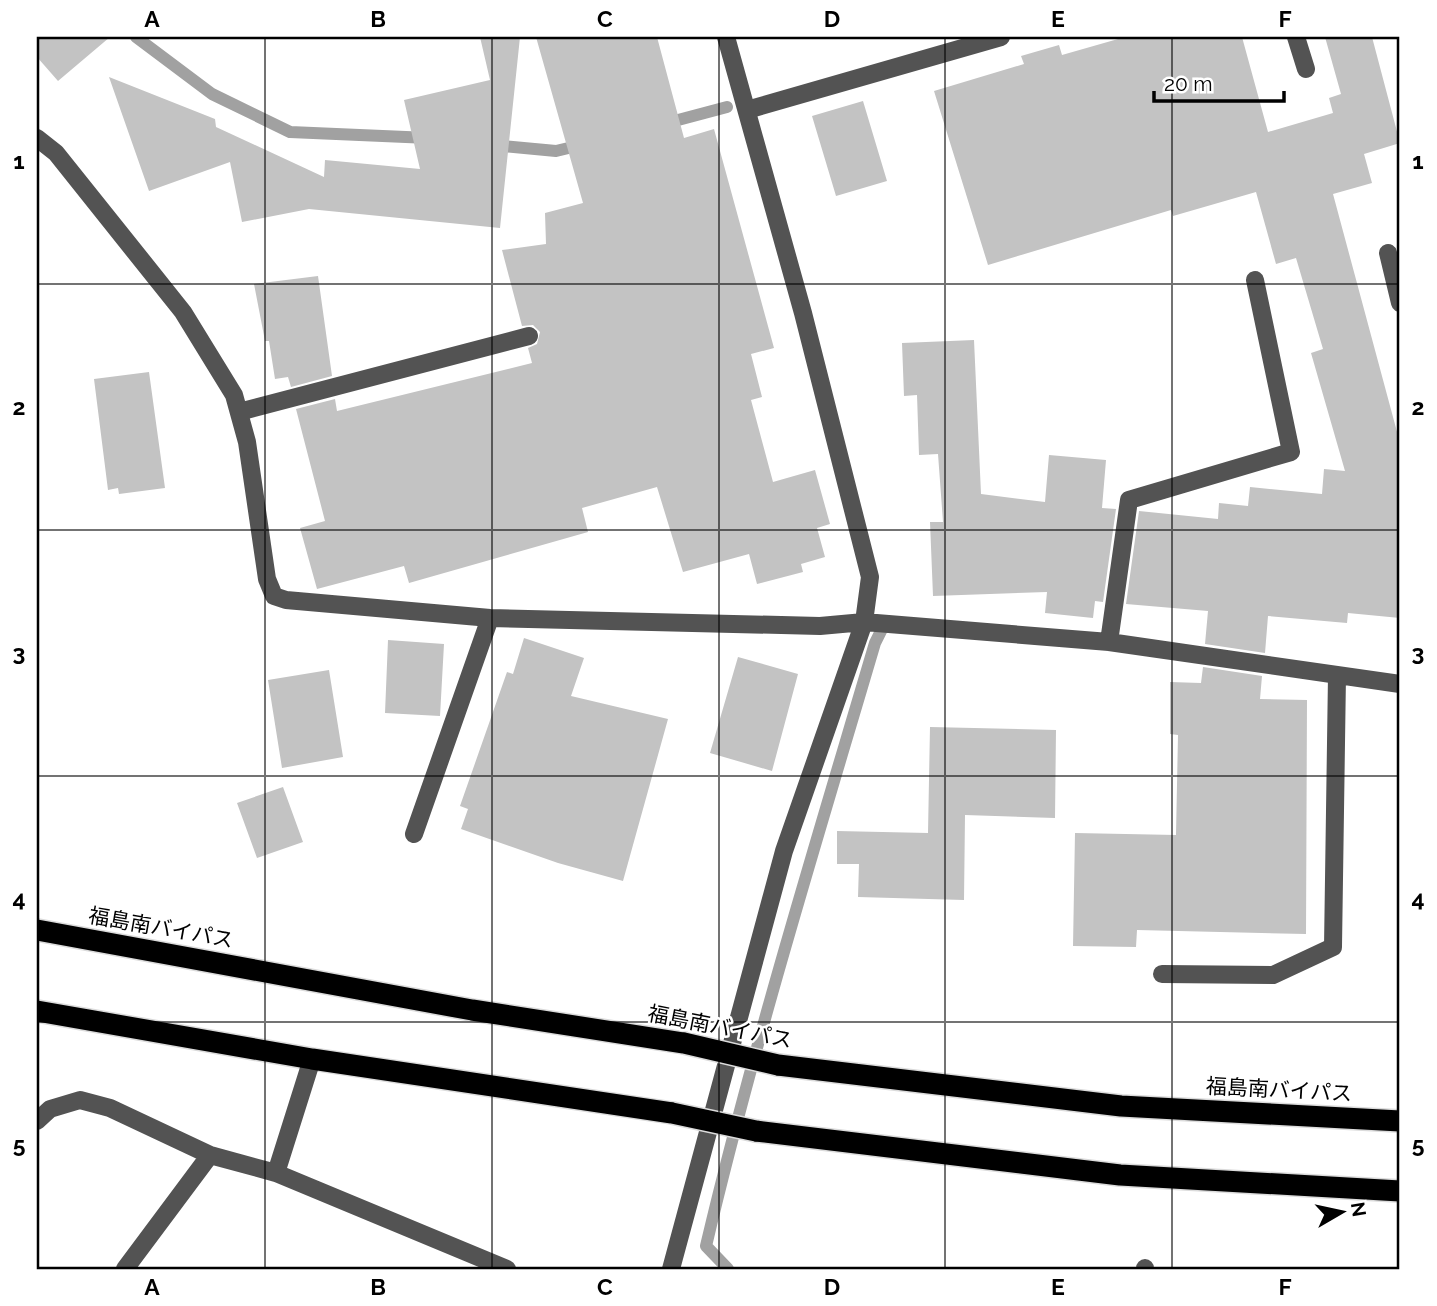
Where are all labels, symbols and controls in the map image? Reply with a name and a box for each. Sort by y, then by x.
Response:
text: A [144,5,160,32]
text: B [370,5,386,32]
text: C [597,5,613,32]
text: D [824,5,840,32]
text: E [1051,5,1065,32]
text: F [1278,5,1292,32]
scale bar [1154,60,1283,104]
text: 20 m [1164,71,1212,96]
text: 1 [13,147,25,174]
text: 1 [1412,147,1424,174]
text: 2 [13,393,25,420]
text: 2 [1412,393,1424,420]
text: 3 [13,639,25,666]
text: 3 [1412,639,1424,666]
text: 4 [12,885,26,912]
text: 4 [1411,885,1425,912]
street label: 福島南バイパス [87,902,235,953]
street label: 福島南バイパス [646,1000,794,1053]
street label: 福島南バイパス [1205,1073,1353,1106]
text: 5 [13,1131,26,1158]
text: 5 [1412,1131,1425,1158]
north arrow [1308,1176,1378,1246]
text: N [1347,1200,1371,1218]
text: A [144,1273,160,1300]
text: B [370,1273,386,1300]
text: C [597,1273,613,1300]
text: D [824,1273,840,1300]
text: E [1051,1273,1065,1300]
text: F [1278,1273,1292,1300]

